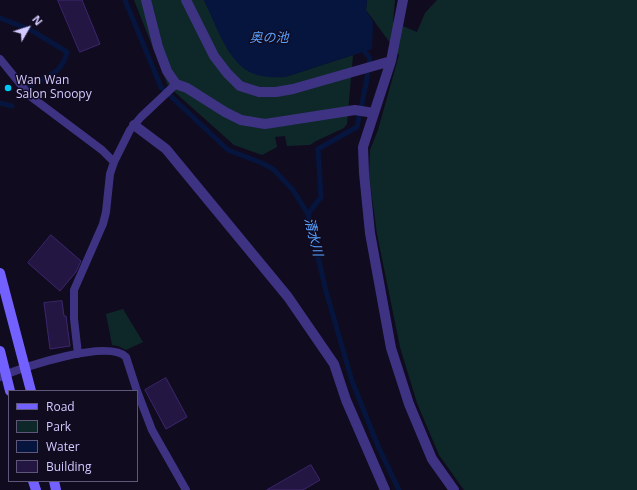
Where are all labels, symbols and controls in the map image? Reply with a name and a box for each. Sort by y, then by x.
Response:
north arrow [8,8,48,48]
text: N [29,12,46,28]
water label: 奥の池 [250,30,288,46]
place label: Wan Wan Salon Snoopy [16,74,92,102]
marker: Wan Wan Salon Snoopy [3,83,13,93]
water label: 清水川 [301,216,325,258]
legend [8,390,138,482]
text: Road [46,398,75,415]
text: Park [46,418,71,435]
text: Water [46,438,80,455]
text: Building [46,458,91,475]

